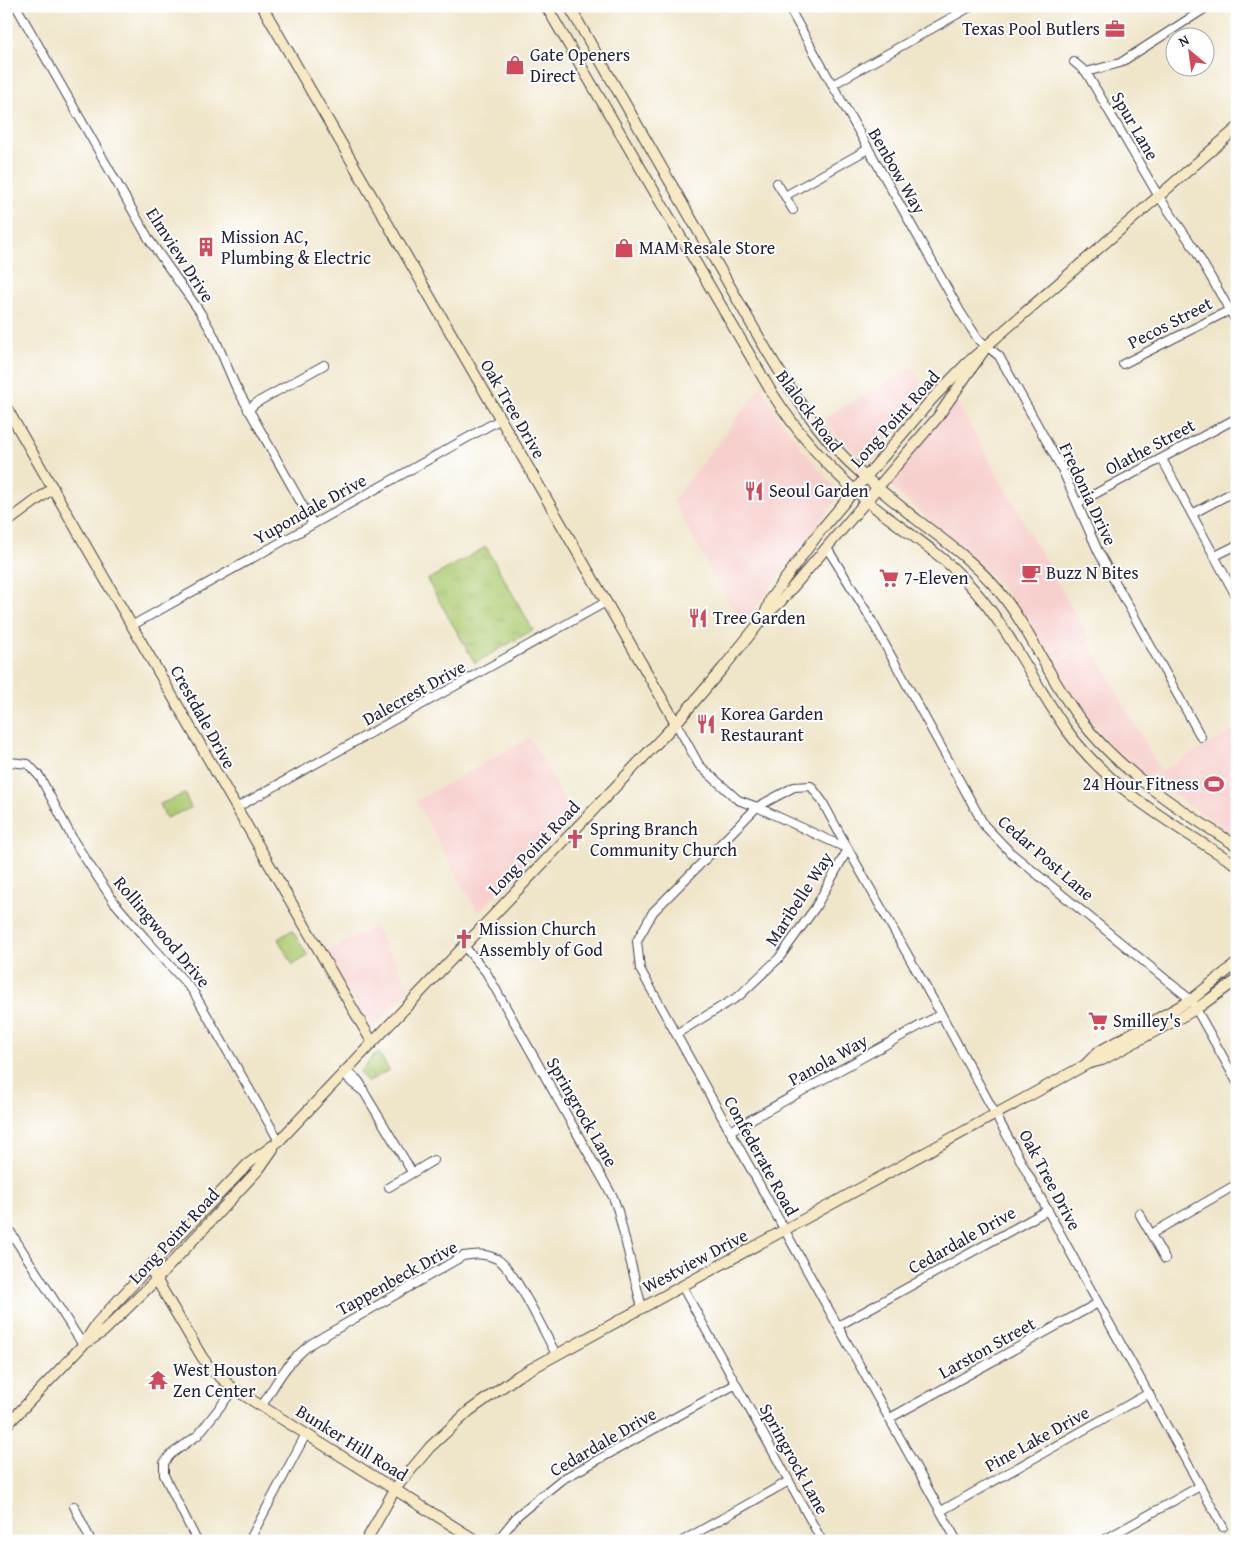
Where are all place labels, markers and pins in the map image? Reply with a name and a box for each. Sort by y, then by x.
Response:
place label: Texas Pool Butlers [962,15,1100,42]
office icon: Texas Pool Butlers [1104,18,1126,40]
place label: Gate Openers Direct [530,41,630,89]
shop icon: Gate Openers Direct [504,54,526,76]
place label: Mission AC, Plumbing & Electric [221,223,371,271]
place label: MAM Resale Store [639,234,775,261]
building icon: Mission AC, Plumbing & Electric [195,236,217,258]
shop icon: MAM Resale Store [613,237,635,259]
place label: Seoul Garden [769,477,869,504]
restaurant icon: Seoul Garden [743,480,765,502]
place label: Buzz N Bites [1046,559,1139,586]
cafe icon: Buzz N Bites [1020,562,1042,584]
place label: 7-Eleven [904,564,969,591]
supermarket icon: 7-Eleven [878,567,900,589]
place label: Tree Garden [713,604,806,631]
restaurant icon: Tree Garden [687,607,709,629]
place label: Korea Garden Restaurant [721,700,823,748]
restaurant icon: Korea Garden Restaurant [695,713,717,735]
place label: 24 Hour Fitness [1082,770,1199,797]
sports icon: 24 Hour Fitness [1203,773,1225,795]
place label: Spring Branch Community Church [590,815,737,863]
church icon: Spring Branch Community Church [564,828,586,850]
place label: Mission Church Assembly of God [479,915,603,963]
church icon: Mission Church Assembly of God [453,928,475,950]
place label: Smilley's [1113,1007,1181,1034]
supermarket icon: Smilley's [1087,1010,1109,1032]
place label: West Houston Zen Center [173,1356,277,1404]
temple icon: West Houston Zen Center [147,1369,169,1391]

